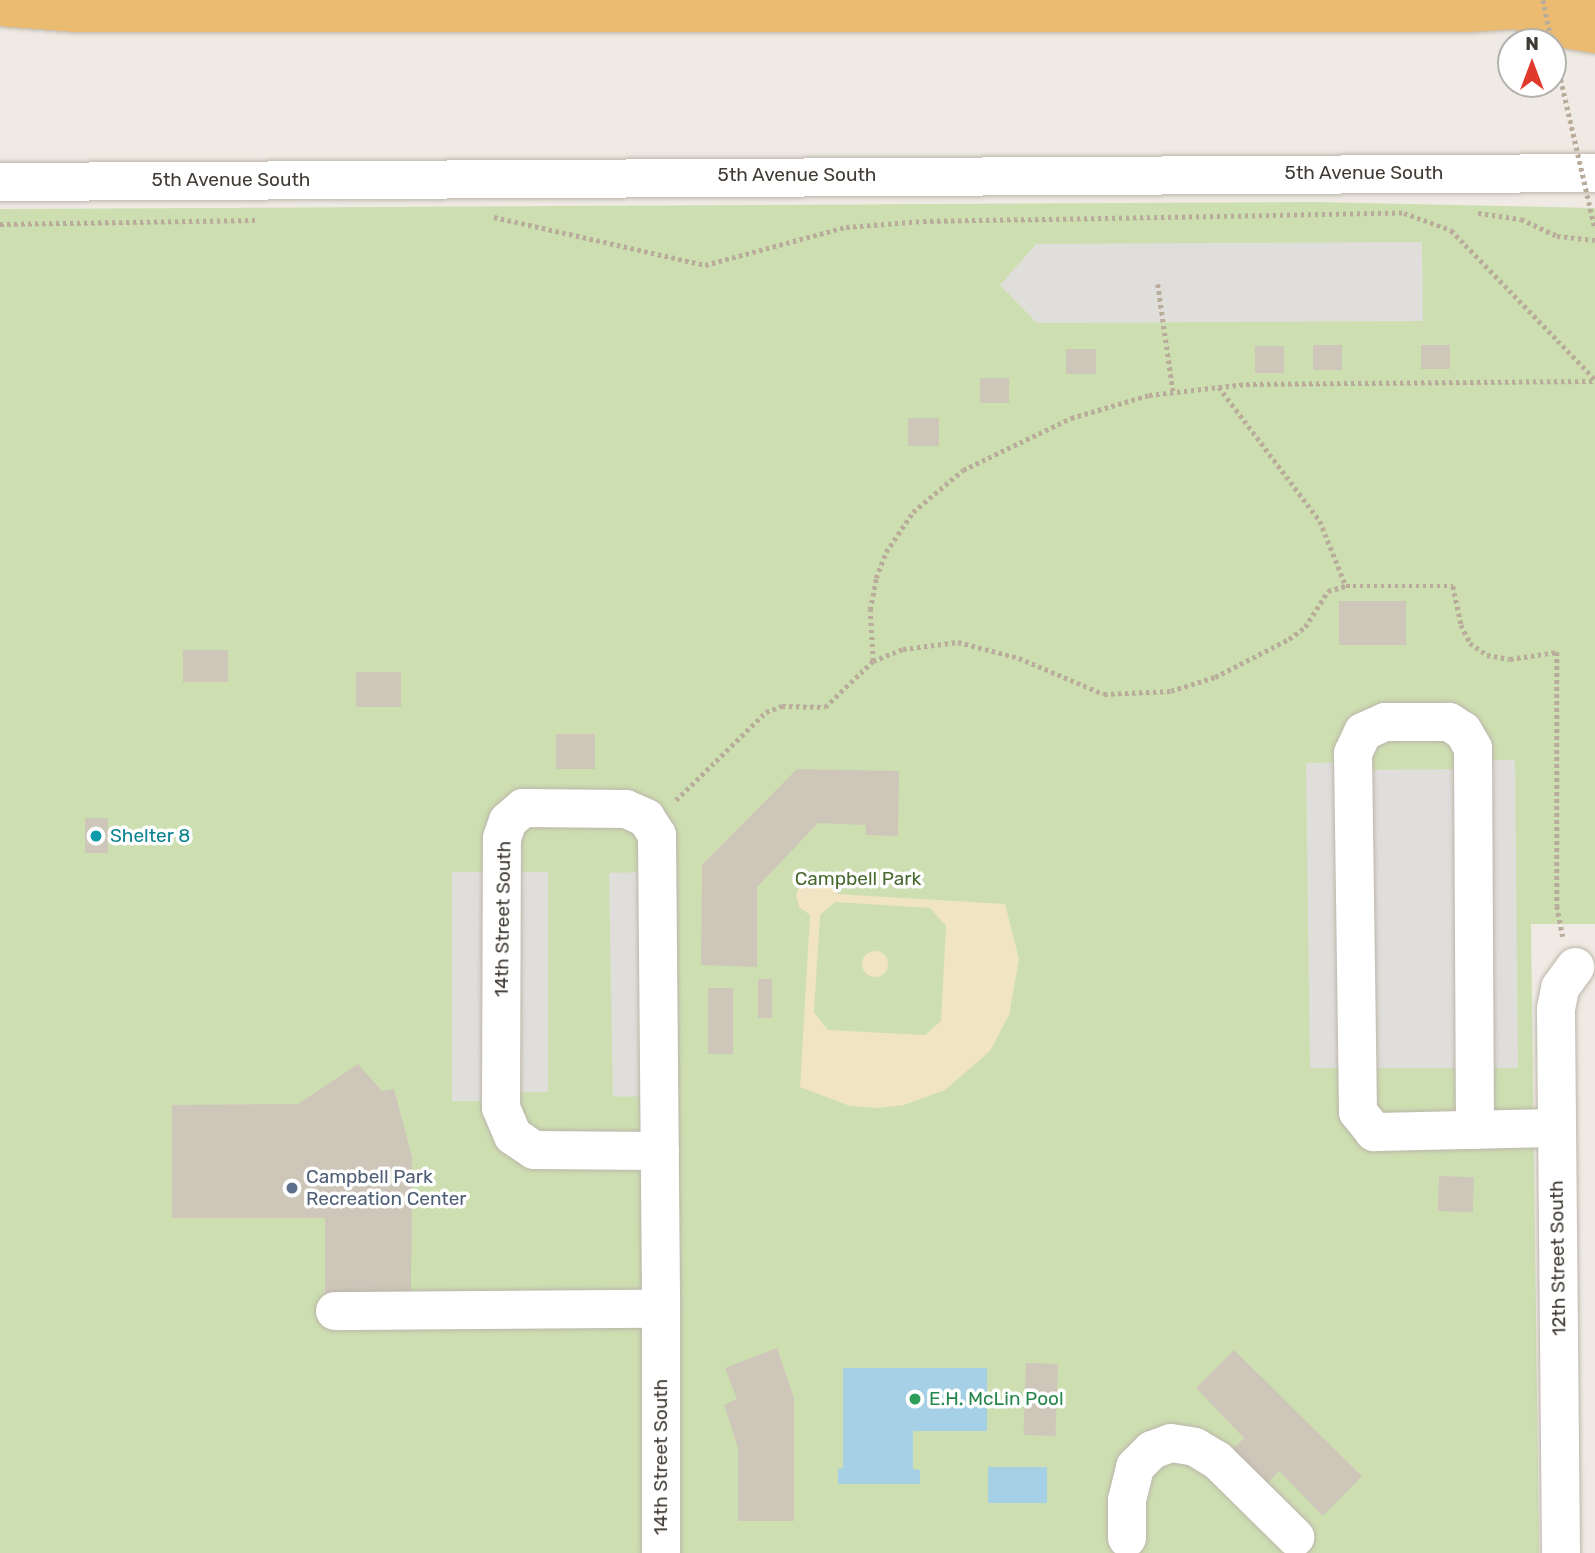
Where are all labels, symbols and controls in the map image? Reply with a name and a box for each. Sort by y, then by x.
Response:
north arrow [1497,28,1567,98]
text: N [1525,32,1539,55]
street label: 5th Avenue South [1284,162,1444,184]
street label: 5th Avenue South [717,164,877,186]
street label: 5th Avenue South [151,169,311,191]
place label: Shelter 8 [110,825,191,847]
marker: Shelter 8 [88,828,104,844]
street label: 14th Street South [490,841,516,997]
park label: Campbell Park [795,868,921,890]
place label: Campbell Park Recreation Center [306,1166,467,1210]
marker: Campbell Park Recreation Center [284,1180,300,1196]
street label: 12th Street South [1545,1180,1571,1336]
street label: 14th Street South [650,1379,672,1535]
place label: E.H. McLin Pool [929,1388,1064,1410]
marker: E.H. McLin Pool [907,1391,923,1407]

